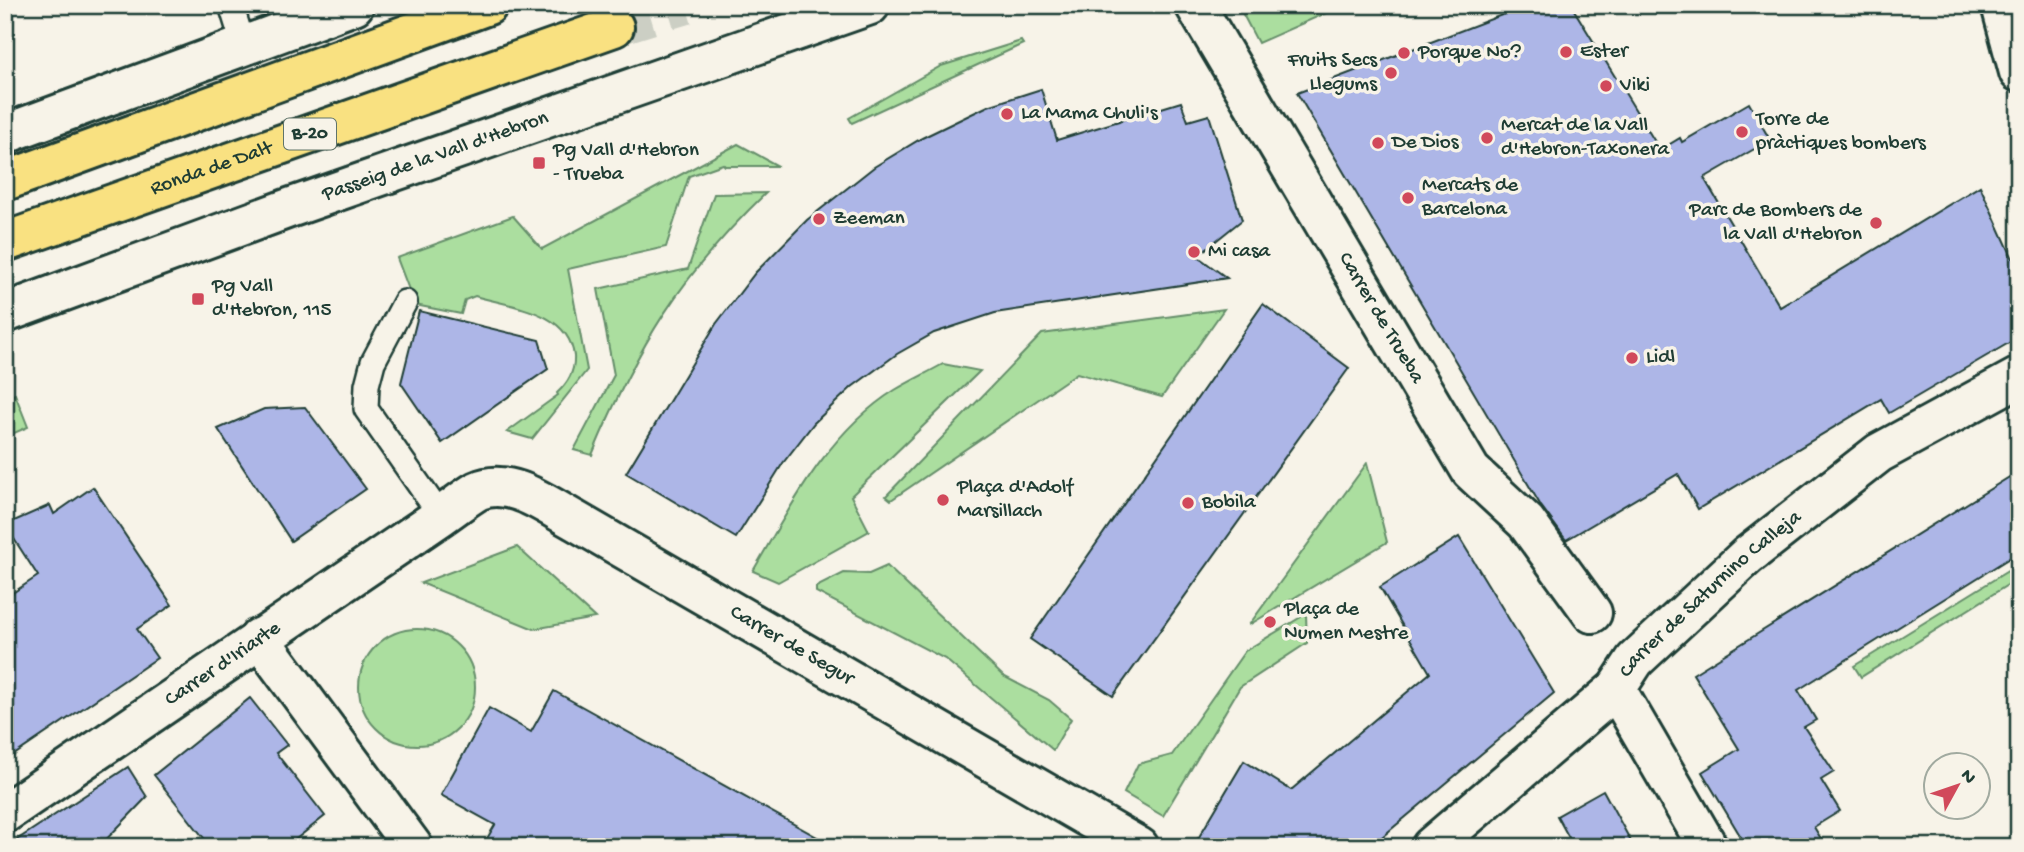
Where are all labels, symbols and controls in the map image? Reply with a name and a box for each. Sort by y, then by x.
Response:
place label: Ester [1580,40,1629,65]
place label: Porque No? [1417,41,1522,66]
marker: Ester [1558,44,1574,60]
marker: Porque No? [1396,45,1412,61]
place label: Fruits Secs Llegums [1287,49,1378,98]
marker: Fruits Secs Llegums [1383,65,1399,81]
place label: Viki [1619,74,1650,99]
marker: Viki [1598,78,1614,94]
place label: La Mama Chuli's [1021,102,1159,127]
street label: Passeig de la Vall d'Hebron [318,106,552,208]
marker: La Mama Chuli's [999,106,1015,122]
place label: Torre de pràctiques bombers [1755,108,1927,157]
place label: Mercat de la Vall d'Hebron-Taxonera [1501,114,1670,163]
road number: B-20 [284,118,336,150]
marker: Torre de pràctiques bombers [1734,124,1750,140]
marker: Mercat de la Vall d'Hebron-Taxonera [1479,130,1495,146]
place label: De Dios [1390,131,1460,156]
street label: Ronda de Dalt [147,135,278,202]
marker: De Dios [1370,135,1386,151]
place label: Pg Vall d'Hebron - Trueba [552,139,699,188]
marker: Pg Vall d'Hebron - Trueba [531,155,547,171]
place label: Mercats de Barcelona [1421,174,1519,223]
marker: Mercats de Barcelona [1400,190,1416,206]
place label: Parc de Bombers de la Vall d'Hebron [1688,199,1863,248]
place label: Zeeman [833,207,905,232]
marker: Zeeman [811,211,827,227]
marker: Parc de Bombers de la Vall d'Hebron [1868,215,1884,231]
place label: Mi casa [1208,240,1272,265]
marker: Mi casa [1186,244,1202,260]
street label: Carrer de Trueba [1332,248,1430,390]
place label: Pg Vall d'Hebron, 115 [211,275,331,324]
marker: Pg Vall d'Hebron, 115 [190,291,206,307]
place label: Lidl [1646,346,1675,371]
marker: Lidl [1624,350,1640,366]
place label: Plaça d'Adolf Marsillach [956,476,1074,525]
place label: Bobila [1201,491,1257,516]
marker: Plaça d'Adolf Marsillach [935,492,951,508]
marker: Bobila [1180,495,1196,511]
street label: Carrer de Saturnino Calleja [1614,505,1808,683]
place label: Plaça de Numen Mestre [1283,598,1409,647]
street label: Carrer de Segur [725,600,859,692]
marker: Plaça de Numen Mestre [1262,614,1278,630]
street label: Carrer d'Iriarte [161,616,287,713]
north arrow [1923,750,1993,820]
text: N [1955,765,1980,789]

